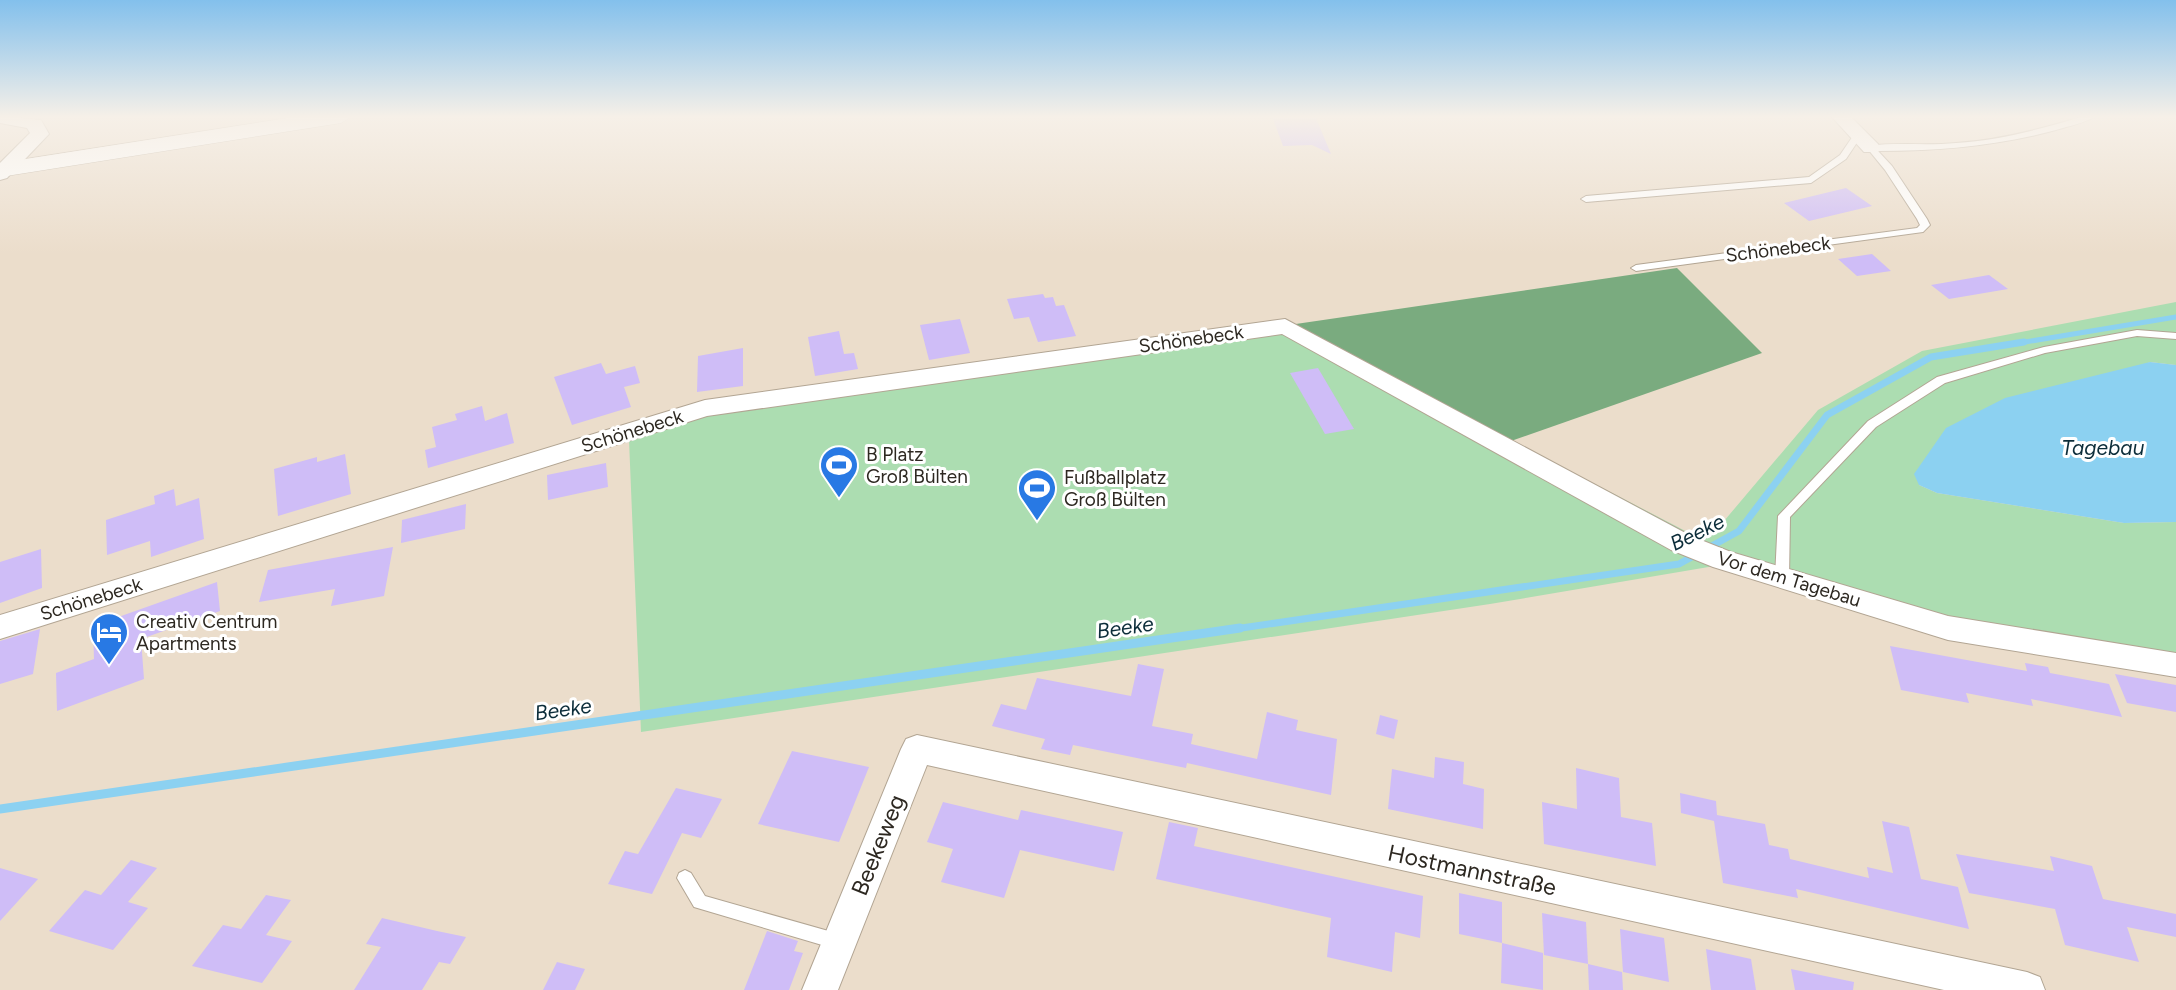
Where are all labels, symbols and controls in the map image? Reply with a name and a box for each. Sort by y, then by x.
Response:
street label: Schönebeck [1724,231,1833,267]
street label: Schönebeck [1137,320,1246,358]
street label: Schönebeck [578,404,687,457]
water label: Tagebau [2062,435,2145,460]
place label: B Platz Groß Bülten [866,443,968,488]
sports icon: B Platz Groß Bülten [818,444,860,499]
place label: Fußballplatz Groß Bülten [1064,466,1166,511]
sports icon: Fußballplatz Groß Bülten [1016,467,1058,522]
water label: Beeke [1666,508,1729,556]
street label: Vor dem Tagebau [1714,546,1864,612]
street label: Schönebeck [37,572,146,625]
place label: Creativ Centrum Apartments [136,610,277,655]
hotel icon: Creativ Centrum Apartments [88,611,130,666]
water label: Beeke [1095,611,1156,643]
water label: Beeke [533,693,594,725]
street label: Beekeweg [845,791,911,899]
street label: Hostmannstraße [1385,838,1559,902]

